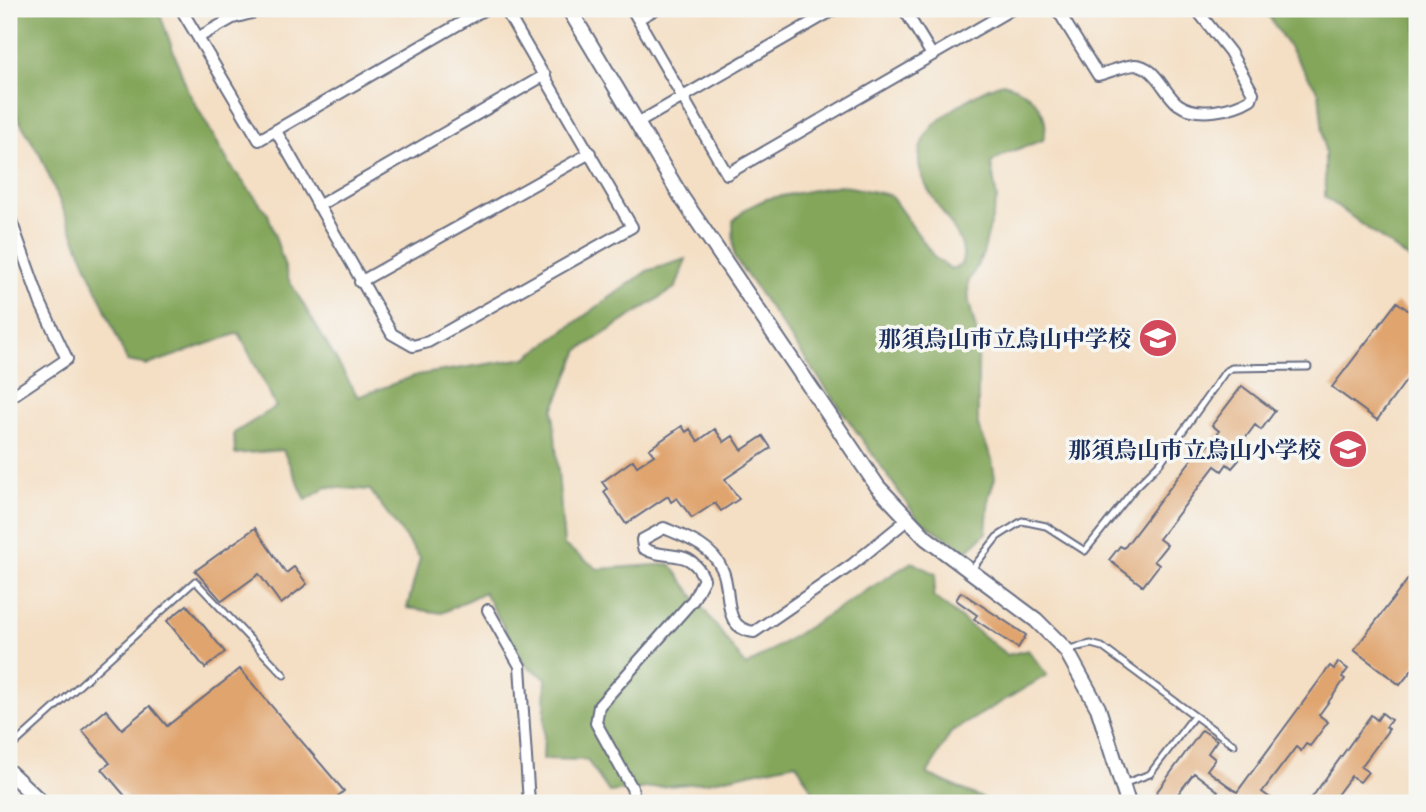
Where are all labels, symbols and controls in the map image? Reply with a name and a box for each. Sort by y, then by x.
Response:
school or university icon: 那須烏山市立烏山中学校 [1137,317,1179,359]
place label: 那須烏山市立烏山中学校 [878,322,1131,355]
school or university icon: 那須烏山市立烏山小学校 [1327,428,1369,470]
place label: 那須烏山市立烏山小学校 [1068,433,1321,466]

